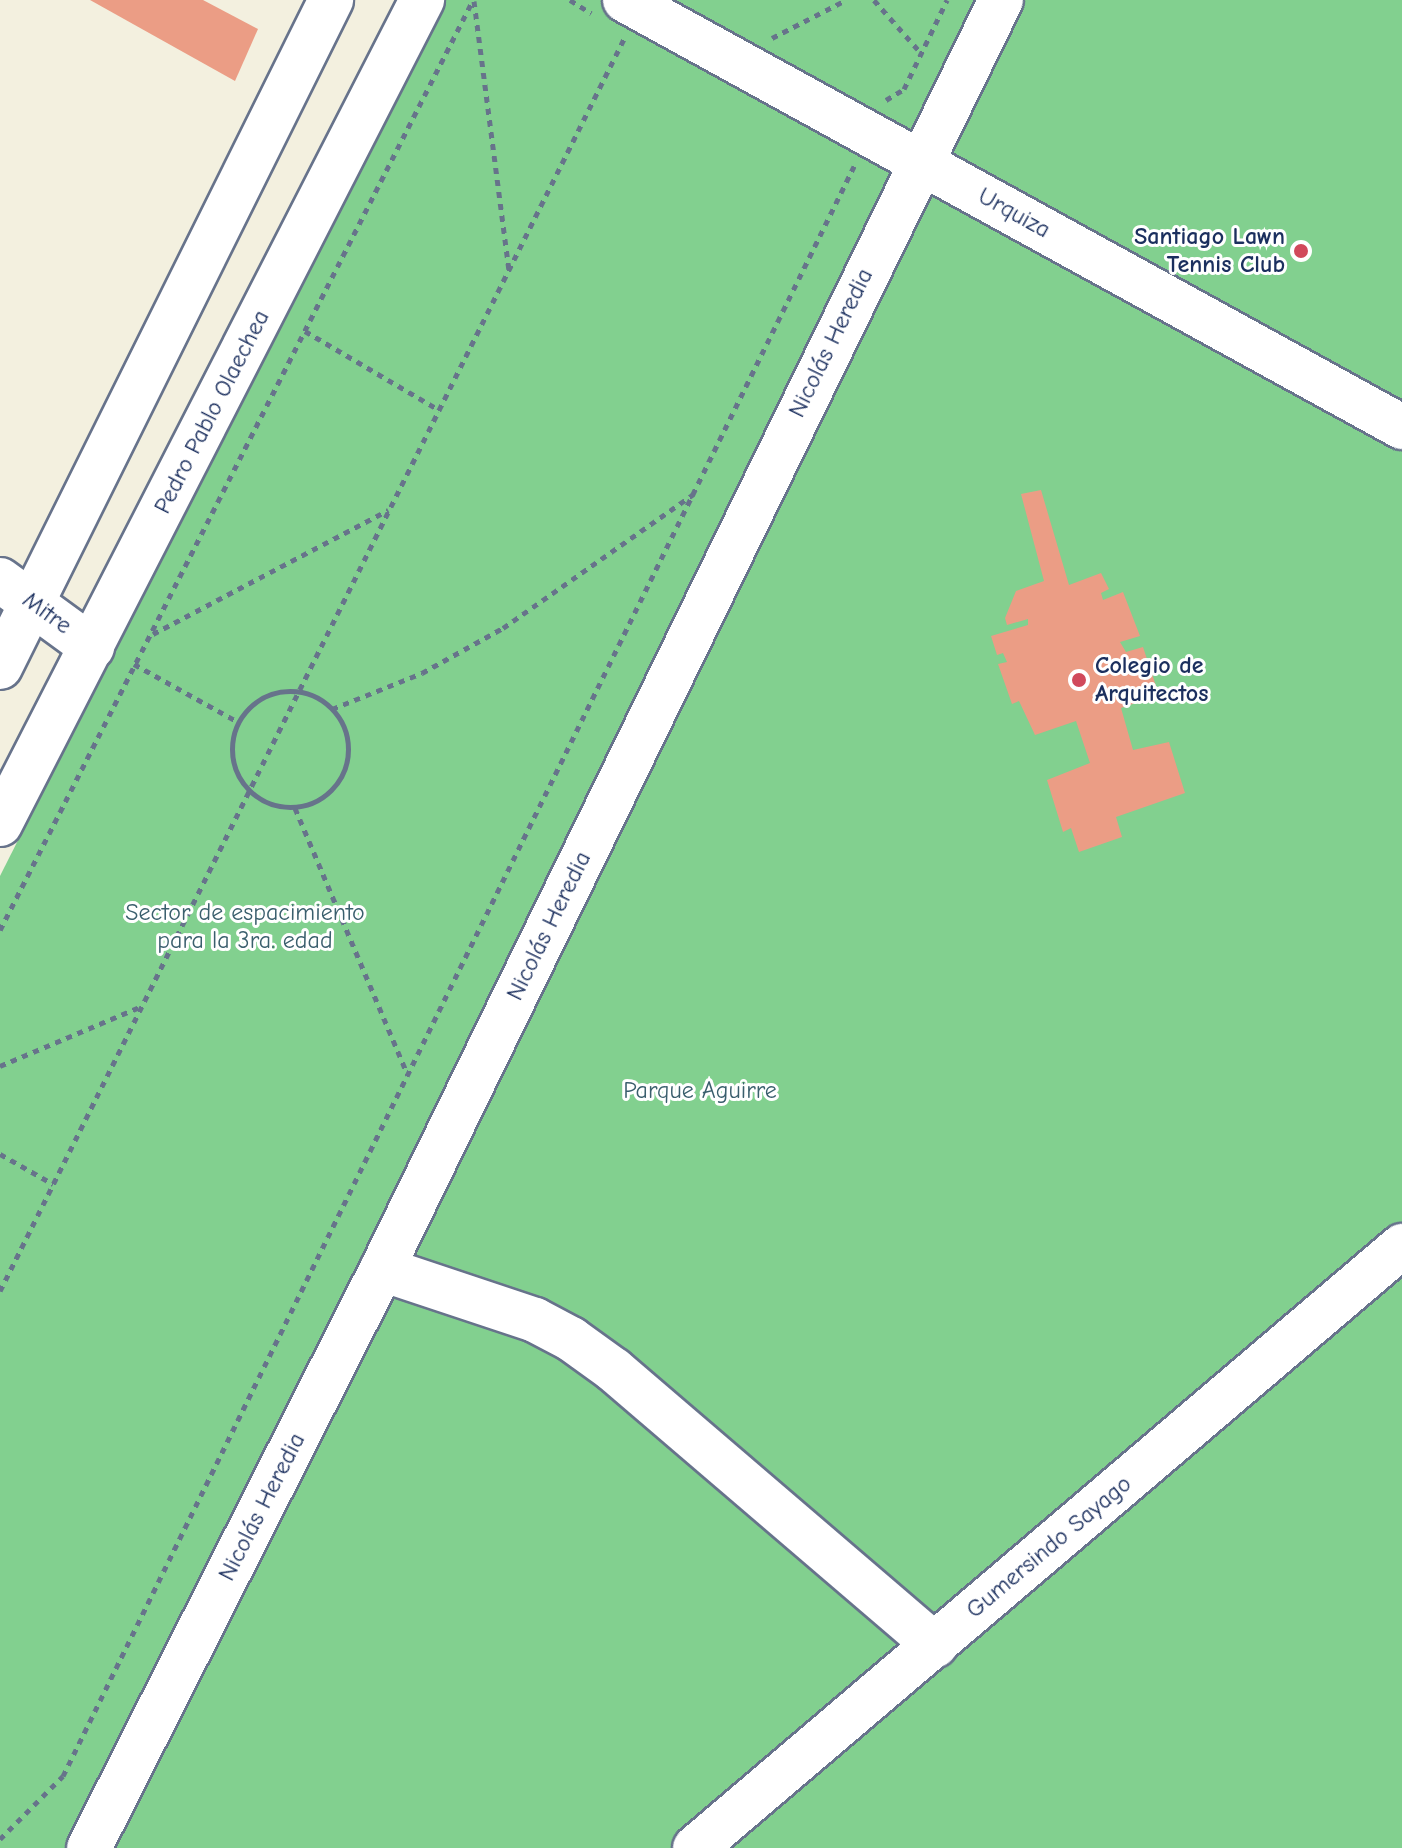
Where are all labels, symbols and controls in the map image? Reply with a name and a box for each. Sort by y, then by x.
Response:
street label: Urquiza [973,181,1055,245]
place label: Santiago Lawn Tennis Club [1134,223,1285,279]
marker: Santiago Lawn Tennis Club [1292,242,1310,260]
street label: Nicolás Heredia [783,264,879,422]
street label: Pedro Pablo Olaechea [148,305,276,519]
street label: Mitre [17,586,77,640]
place label: Colegio de Arquitectos [1095,652,1208,708]
marker: Colegio de Arquitectos [1070,671,1088,689]
street label: Nicolás Heredia [501,847,597,1005]
park label: Sector de espacimiento para la 3ra. edad [125,899,365,955]
park label: Parque Aguirre [623,1077,777,1105]
street label: Nicolás Heredia [212,1428,312,1586]
street label: Gumersindo Sayago [961,1470,1137,1624]

